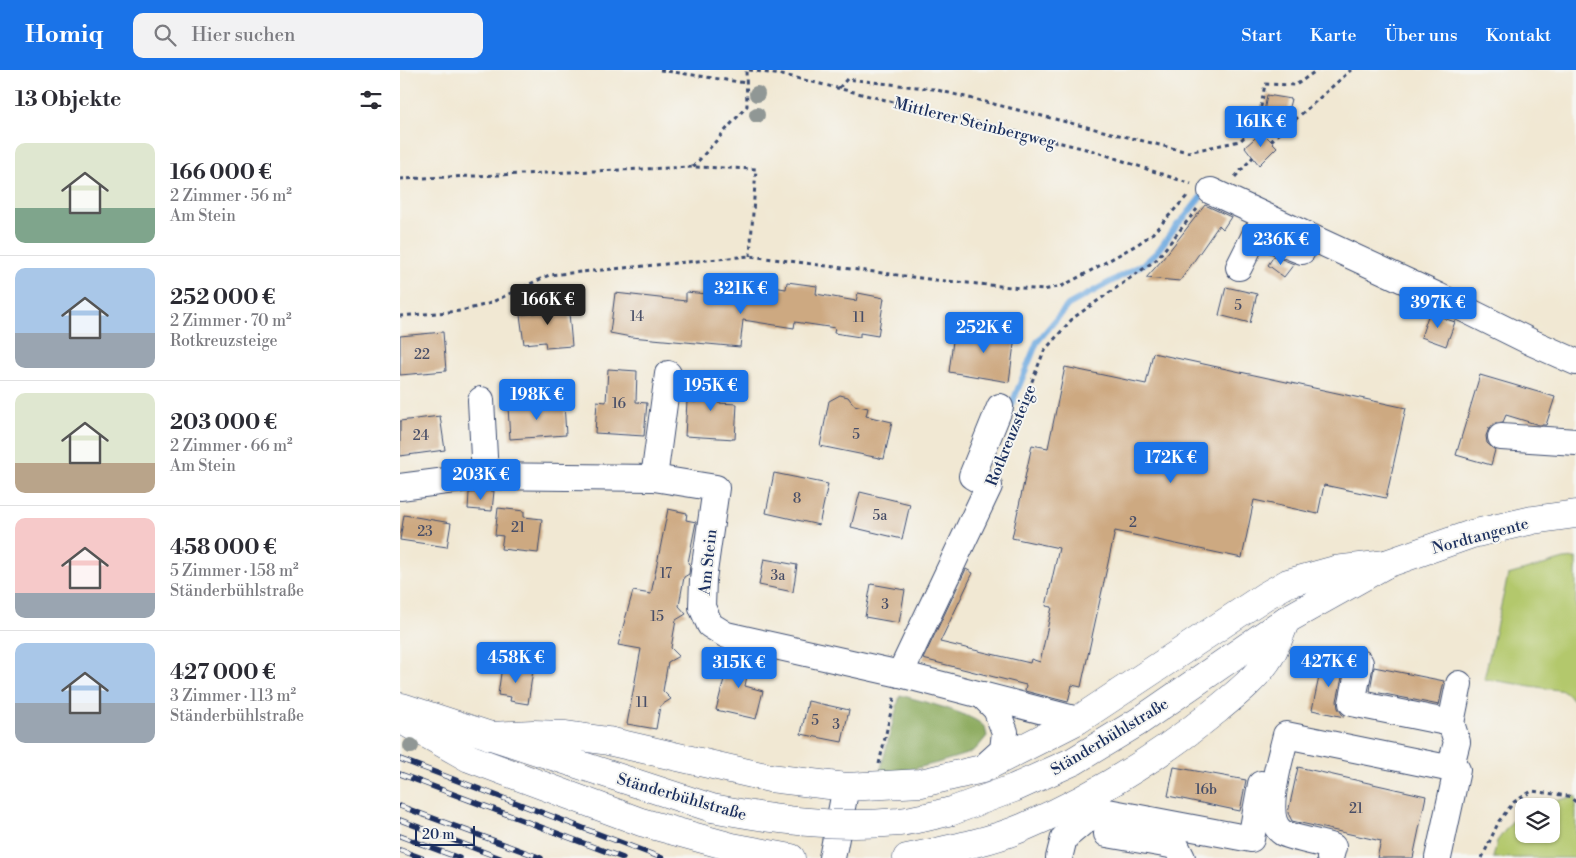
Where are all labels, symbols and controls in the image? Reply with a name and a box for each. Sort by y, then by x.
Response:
search box [133,13,483,58]
text: Homiq [25,20,103,50]
icon: search [151,21,179,49]
text: Hier suchen [191,23,295,47]
text: Start [1241,24,1282,47]
text: Karte [1310,24,1357,47]
text: Über uns [1385,24,1458,47]
text: Kontakt [1486,24,1551,47]
icon: filters [357,86,385,114]
text: 13 Objekte [15,87,121,113]
street label: Mittlerer Steinbergweg [892,93,1058,153]
pin: 161K € [1220,106,1302,148]
text: 161K € [1236,112,1286,132]
text: 166 000 € [170,160,272,186]
icon: home [55,163,115,223]
text: 2 Zimmer · 56 m² [170,186,292,206]
text: Am Stein [170,206,236,226]
pin: 236K € [1240,224,1322,266]
text: 236K € [1253,230,1309,250]
pin: 321K € [700,272,782,315]
text: 321K € [714,279,768,299]
pin: 166K € [507,284,589,326]
text: 252 000 € [170,285,275,311]
pin: 397K € [1397,286,1479,329]
icon: home [55,288,115,348]
text: 166K € [521,290,575,310]
text: 397K € [1410,293,1466,313]
house number: 5 [1234,297,1242,315]
house number: 14 [630,308,644,326]
house number: 11 [853,309,865,327]
text: 2 Zimmer · 70 m² [170,311,292,331]
pin: 252K € [943,312,1025,354]
text: 252K € [956,318,1012,338]
text: Rotkreuzsteige [170,331,278,351]
house number: 22 [414,346,430,364]
pin: 195K € [670,370,752,412]
text: 195K € [684,376,738,396]
pin: 198K € [496,378,578,421]
street label: Rotkreuzsteige [981,382,1040,489]
text: 198K € [510,385,564,405]
house number: 16 [612,395,627,413]
text: 203 000 € [170,410,277,436]
icon: home [55,413,115,473]
house number: 5 [852,426,860,444]
house number: 24 [413,427,429,445]
text: 2 Zimmer · 66 m² [170,436,293,456]
pin: 172K € [1130,442,1212,484]
text: 172K € [1145,448,1197,468]
text: Am Stein [170,456,236,476]
pin: 203K € [440,458,522,501]
text: 203K € [452,465,510,485]
house number: 8 [793,490,801,508]
house number: 5a [873,507,888,525]
street label: Nordtangente [1430,513,1531,558]
house number: 2 [1129,514,1137,532]
house number: 21 [511,519,525,537]
house number: 23 [417,523,433,541]
street label: Am Stein [695,528,721,597]
text: 458 000 € [170,535,277,561]
icon: home [55,538,115,598]
text: 5 Zimmer · 158 m² [170,561,299,581]
house number: 17 [660,565,672,583]
house number: 3a [771,567,786,585]
text: Ständerbühlstraße [170,581,304,601]
house number: 3 [881,596,889,614]
house number: 15 [650,608,664,626]
pin: 458K € [475,642,557,684]
pin: 315K € [698,646,780,689]
pin: 427K € [1288,646,1370,688]
text: 458K € [488,648,544,668]
text: 427K € [1301,652,1357,672]
text: 315K € [713,653,765,673]
text: 427 000 € [170,660,276,686]
icon: home [55,663,115,723]
text: 3 Zimmer · 113 m² [170,686,296,706]
house number: 11 [636,694,648,712]
street label: Ständerbühlstraße [1047,694,1172,780]
text: Ständerbühlstraße [170,706,304,726]
house number: 5 [811,712,819,730]
house number: 3 [832,716,840,734]
street label: Ständerbühlstraße [615,769,749,825]
house number: 16b [1195,781,1217,799]
map controls [1515,798,1560,843]
button: layers [1515,798,1560,843]
house number: 21 [1349,800,1363,818]
scale bar [415,823,475,846]
text: 20 m [422,826,454,844]

